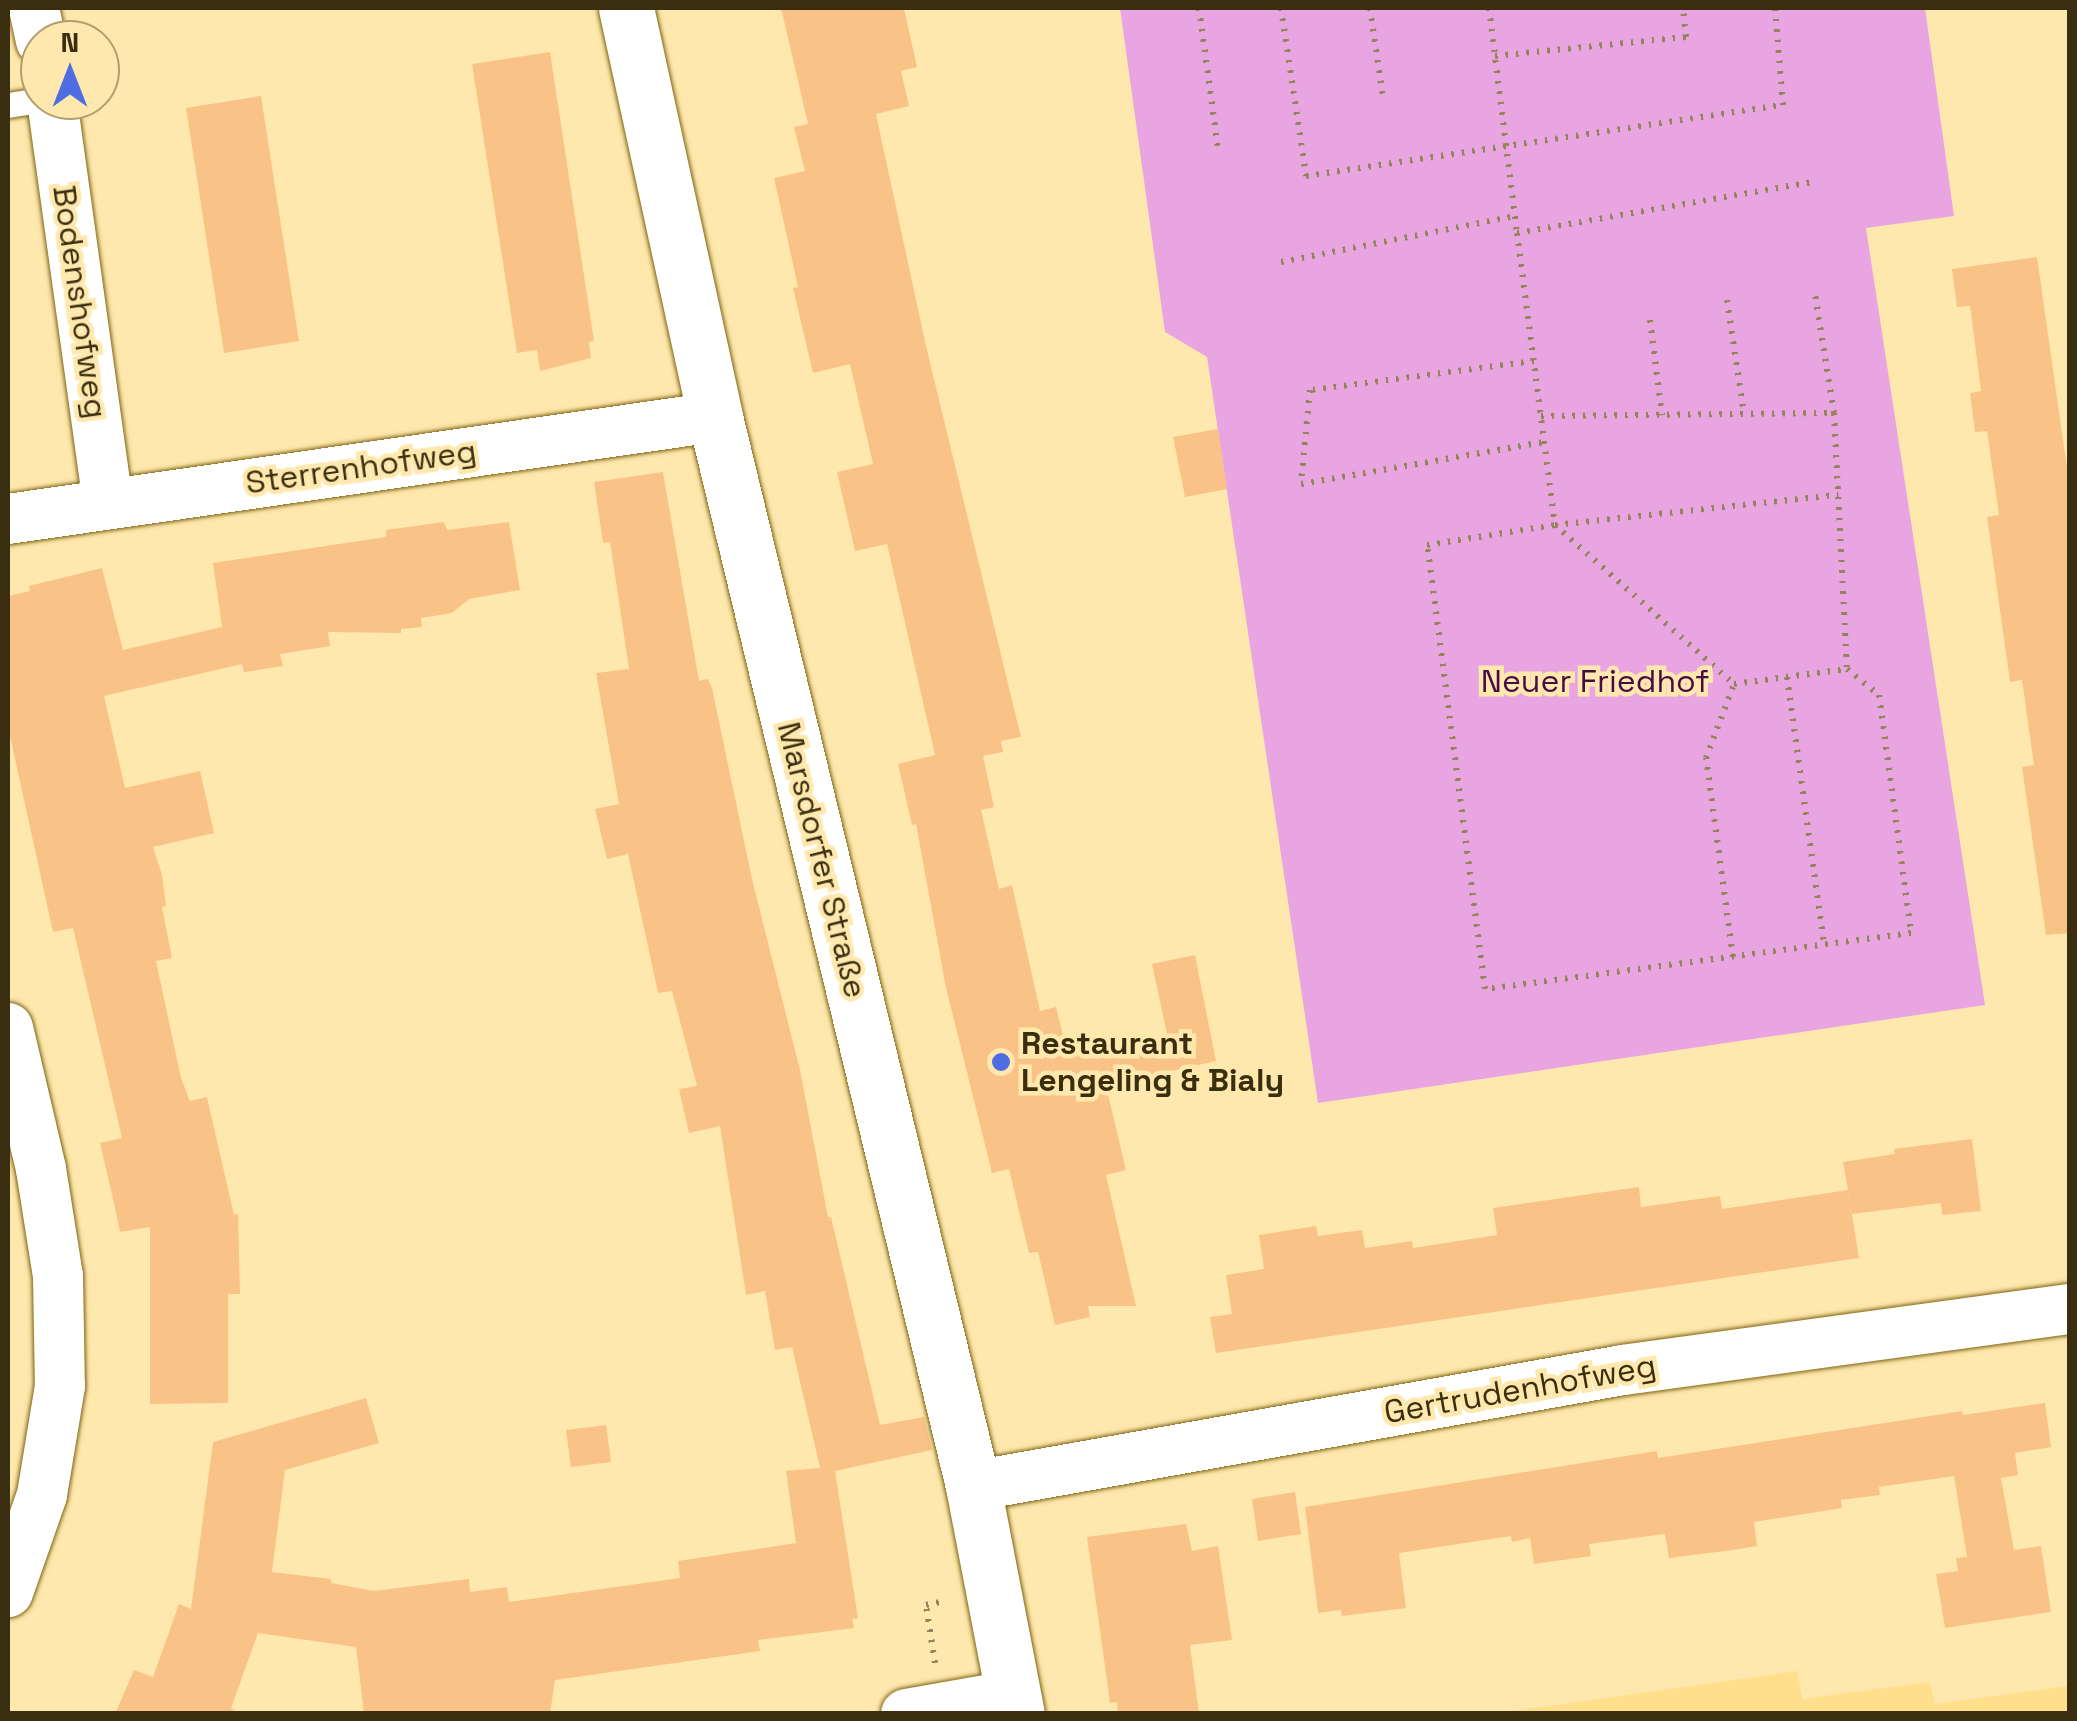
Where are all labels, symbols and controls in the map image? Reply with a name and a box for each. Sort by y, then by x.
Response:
north arrow [20,20,120,120]
text: N [61,24,79,60]
street label: Bodenshofweg [45,183,115,421]
street label: Sterrenhofweg [243,432,479,502]
park label: Neuer Friedhof [1481,662,1709,700]
street label: Marsdorfer Straße [769,718,875,1002]
place label: Restaurant Lengeling & Bialy [1021,1025,1284,1100]
marker: Restaurant Lengeling & Bialy [990,1051,1012,1073]
street label: Gertrudenhofweg [1381,1346,1659,1432]

